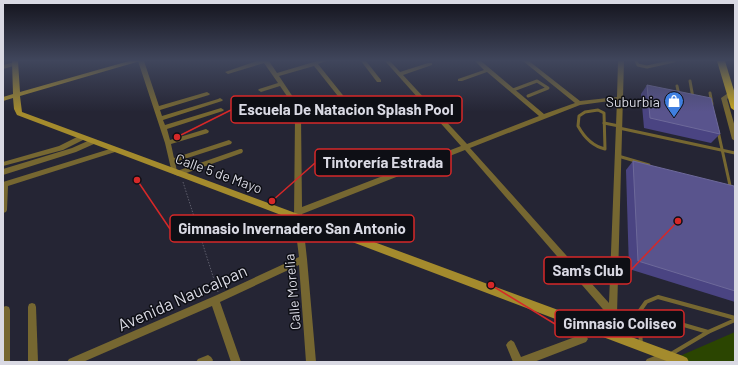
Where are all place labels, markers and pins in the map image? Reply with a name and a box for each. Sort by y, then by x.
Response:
shop icon: Suburbia [663,90,685,118]
place label: Suburbia [606,93,660,110]
callout: Escuela De Natacion Splash Pool [231,96,462,123]
callout: Tintorería Estrada [315,149,451,176]
callout: Gimnasio Invernadero San Antonio [170,215,414,242]
callout: Sam's Club [544,257,631,284]
callout: Gimnasio Coliseo [555,310,684,337]

